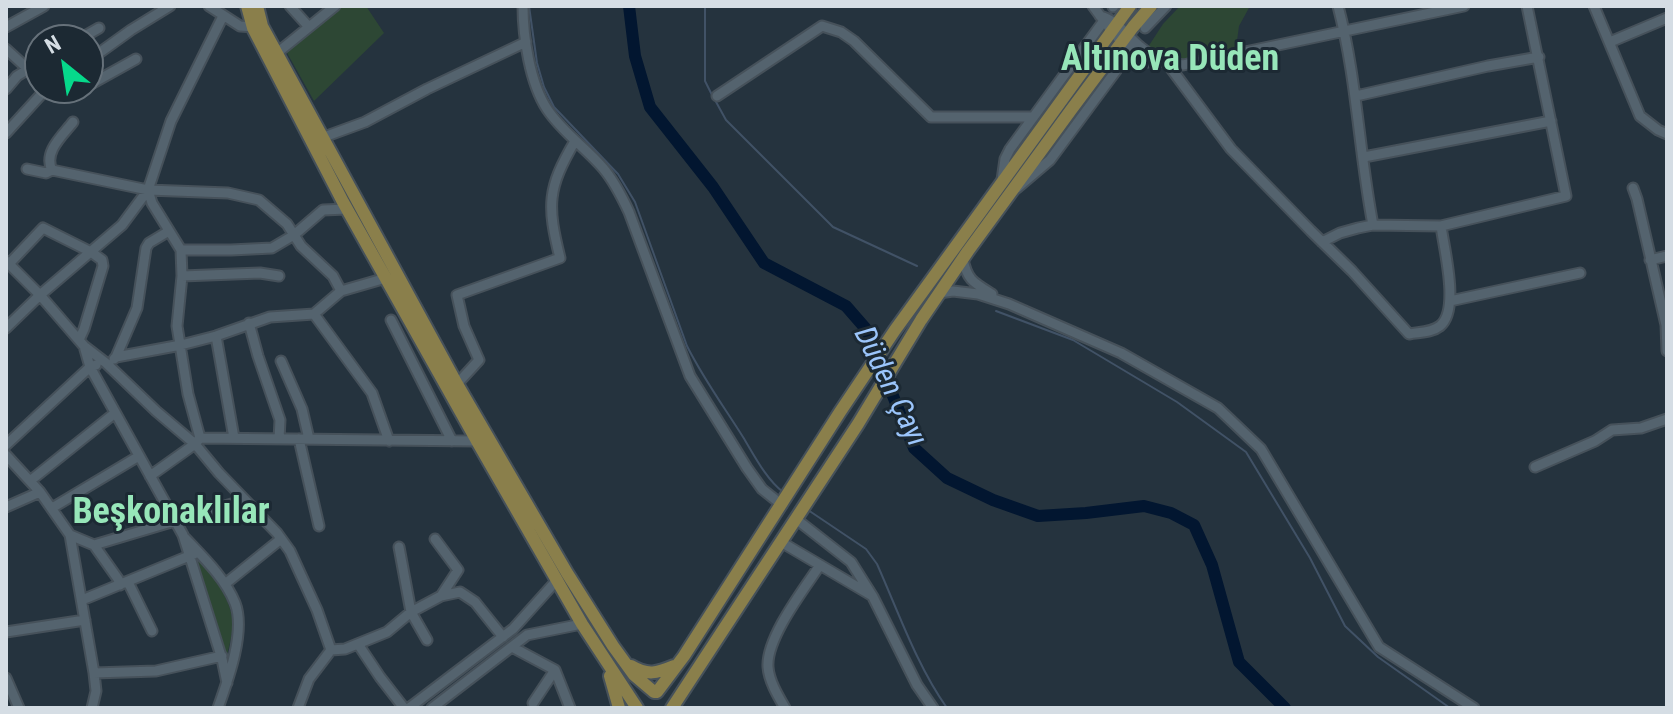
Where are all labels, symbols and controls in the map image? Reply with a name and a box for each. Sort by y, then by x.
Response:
north arrow [24,24,104,104]
text: N [41,30,65,59]
district label: Altınova Düden [1061,39,1279,83]
water label: Düden Çayı [845,321,933,453]
district label: Beşkonaklılar [72,492,270,536]

